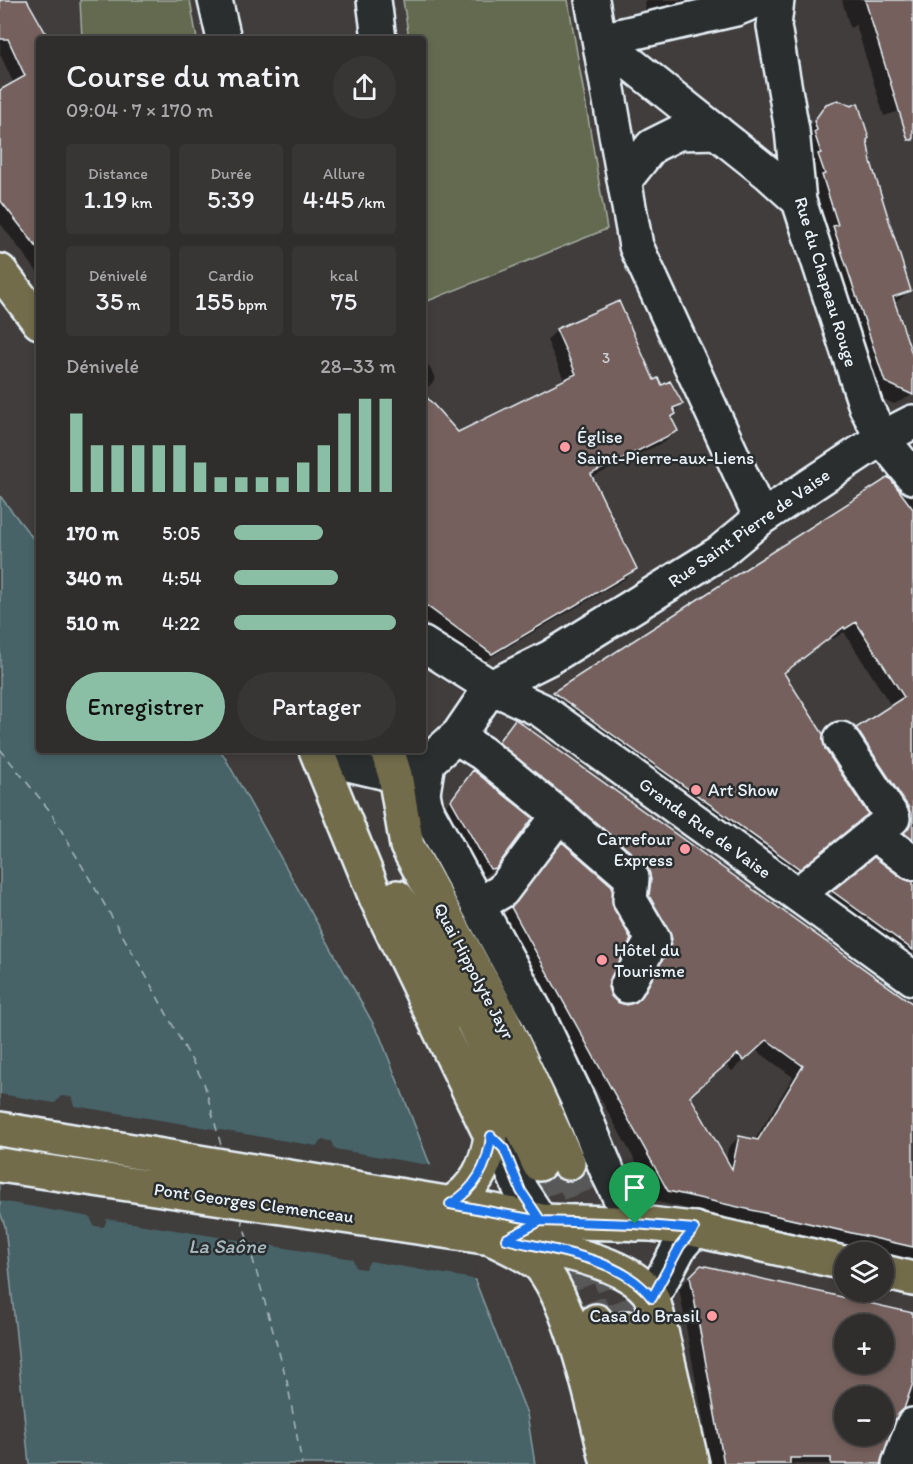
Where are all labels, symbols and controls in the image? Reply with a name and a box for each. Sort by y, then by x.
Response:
text: Course du matin [66,56,300,95]
button: share [333,56,396,119]
text: 09:04 · 7 × 170 m [66,98,213,122]
text: Distance [88,164,148,183]
text: Durée [210,164,252,183]
text: Allure [323,164,365,183]
text: 1.19 [84,183,128,215]
text: 5:39 [207,183,255,215]
text: 4:45 [303,183,354,215]
text: km [128,193,152,212]
text: /km [354,193,385,212]
street label: Rue du Chapeau Rouge [790,194,862,370]
text: Dénivelé [89,266,147,285]
text: Cardio [208,266,254,285]
text: kcal [330,266,358,285]
text: 35 [96,285,123,317]
text: 155 [195,285,234,317]
text: 75 [331,285,357,317]
text: m [123,295,140,314]
text: bpm [234,295,267,314]
house number: 3 [602,349,610,367]
text: Dénivelé [66,354,139,378]
text: 28–33 m [320,354,396,378]
place label: Église Saint-Pierre-aux-Liens [577,426,754,469]
marker: Église Saint-Pierre-aux-Liens [558,440,572,454]
street label: Rue Saint Pierre de Vaise [664,464,834,592]
text: 170 m [66,521,119,545]
text: 5:05 [162,521,200,545]
text: 340 m [66,566,123,590]
text: 4:54 [162,566,201,590]
text: 510 m [66,611,119,635]
text: 4:22 [162,611,200,635]
button: Enregistrer [66,672,225,741]
button: Partager [237,672,396,741]
street label: Grande Rue de Vaise [635,773,775,883]
place label: Art Show [708,779,779,801]
marker: Art Show [689,783,703,797]
place label: Carrefour Express [597,828,674,871]
marker: Carrefour Express [678,842,692,856]
street label: Quai Hippolyte Jayr [429,899,520,1044]
place label: Hôtel du Tourisme [614,939,685,982]
marker: Hôtel du Tourisme [595,953,609,967]
pin [609,1162,660,1224]
icon: arrive [618,1171,651,1204]
street label: Pont Georges Clemenceau [153,1178,355,1228]
water label: La Saône [188,1234,267,1258]
map controls [834,1242,894,1446]
button: layers [834,1242,894,1302]
place label: Casa do Brasil [589,1305,700,1327]
marker: Casa do Brasil [705,1309,719,1323]
button: + [834,1314,894,1374]
button: − [834,1386,894,1446]

